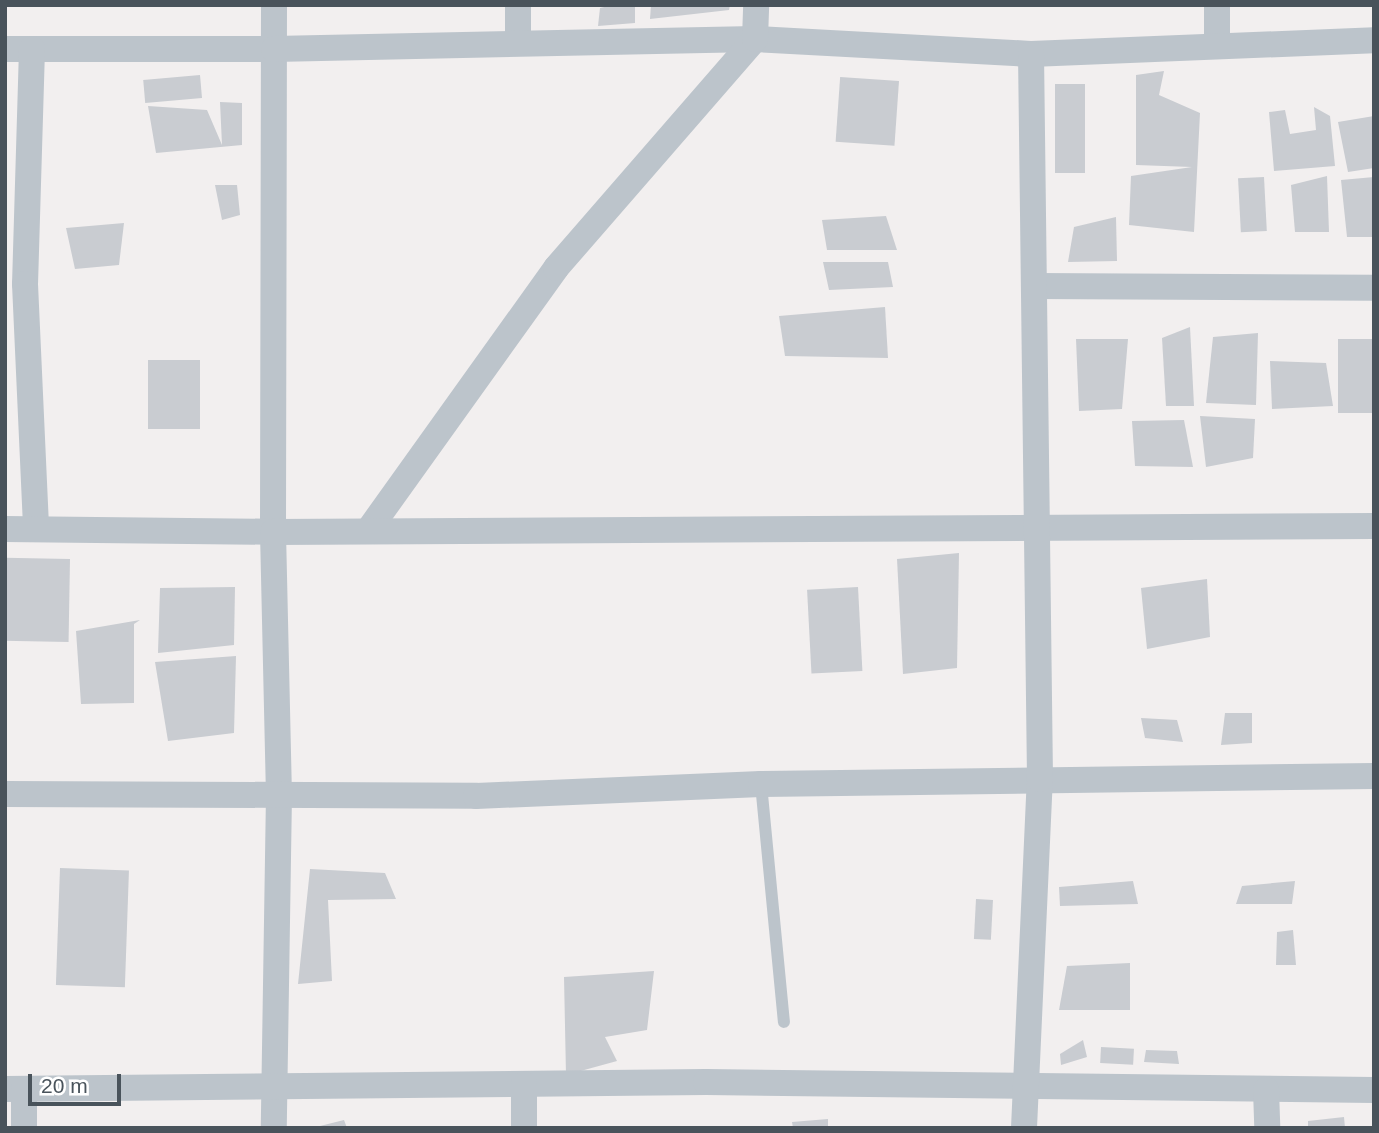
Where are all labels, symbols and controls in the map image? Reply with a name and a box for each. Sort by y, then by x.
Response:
scale bar [32,1060,124,1104]
text: 20 m [41,1074,88,1097]

